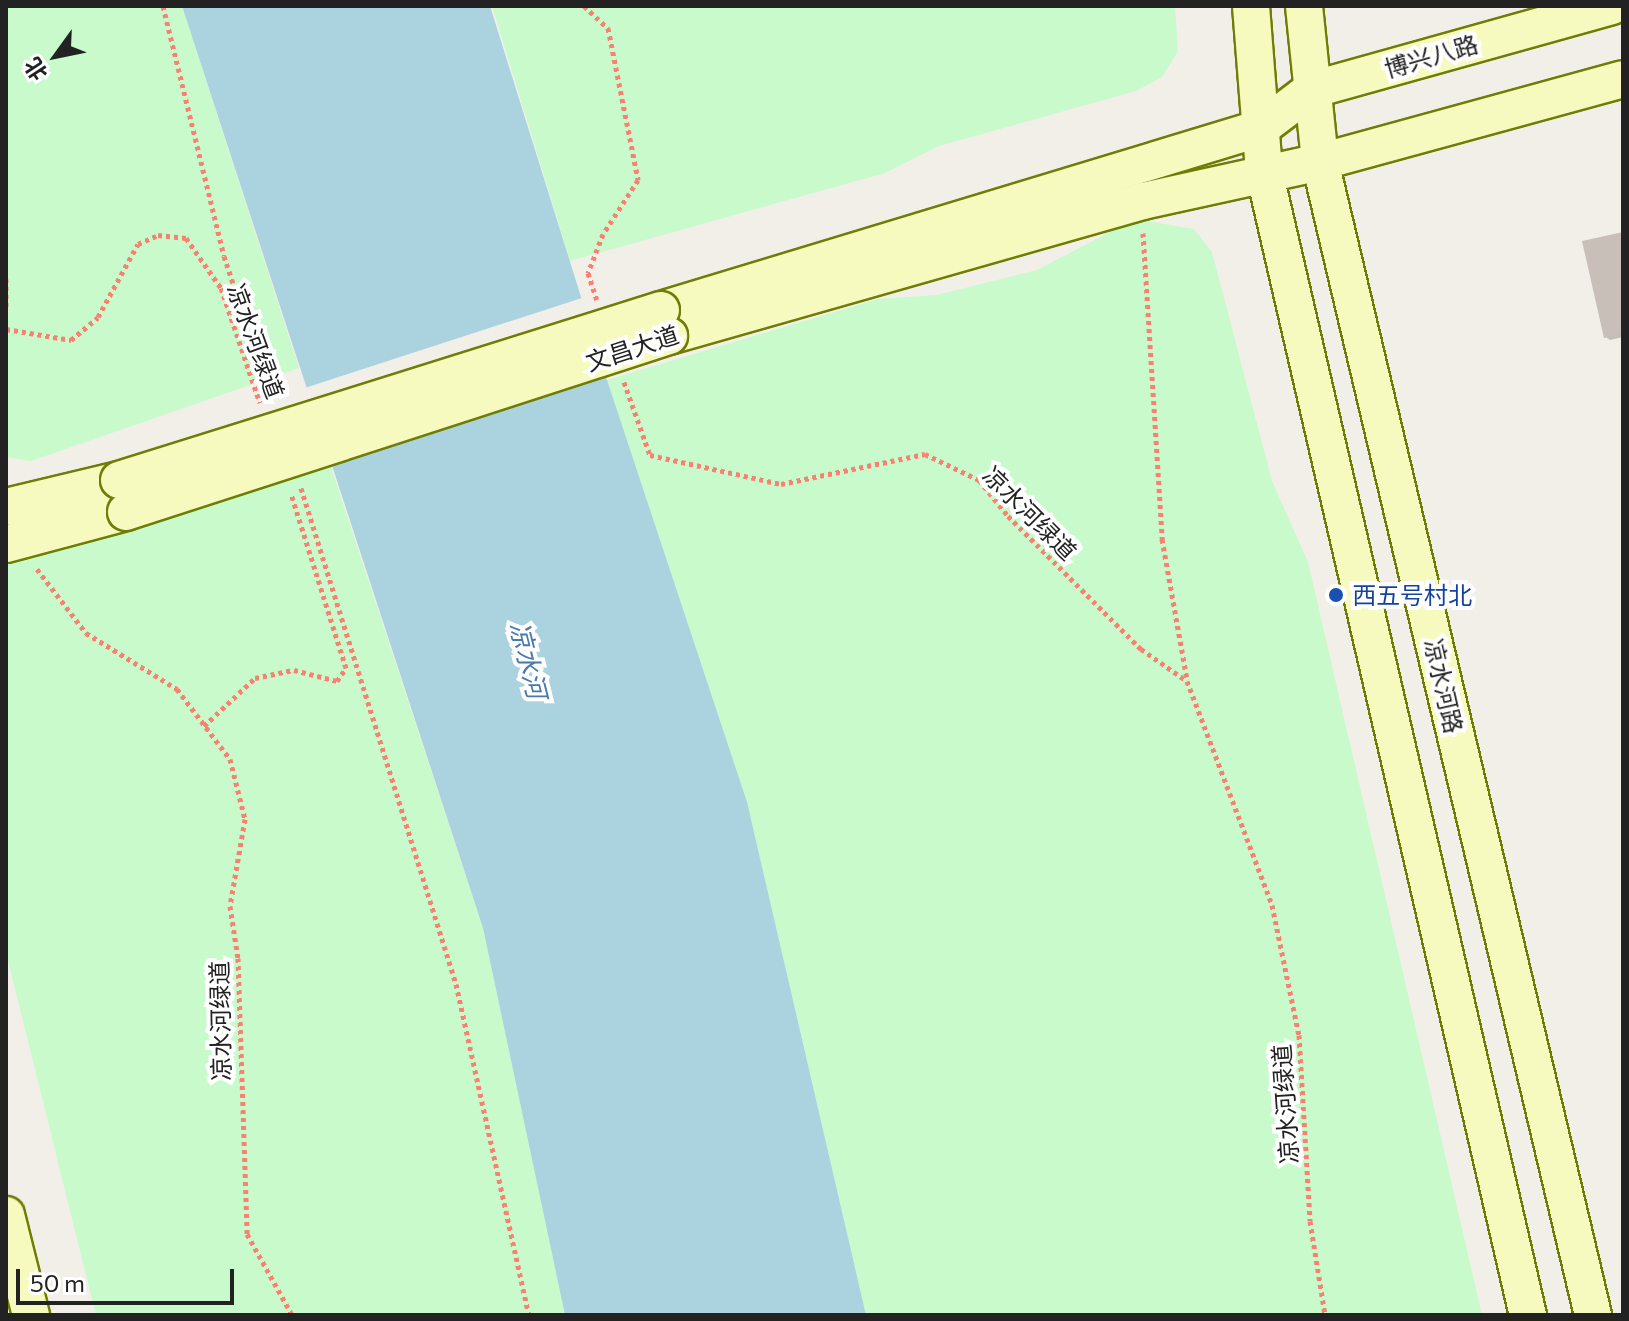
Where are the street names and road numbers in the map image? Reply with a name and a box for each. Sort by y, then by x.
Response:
street label: 博兴八路 [1381,29,1481,83]
street label: 凉水河绿道 [222,280,290,402]
street label: 文昌大道 [582,319,682,377]
street label: 凉水河绿道 [977,460,1083,566]
street label: 凉水河路 [1419,636,1469,736]
street label: 凉水河绿道 [205,961,235,1081]
street label: 凉水河绿道 [1266,1043,1304,1165]

